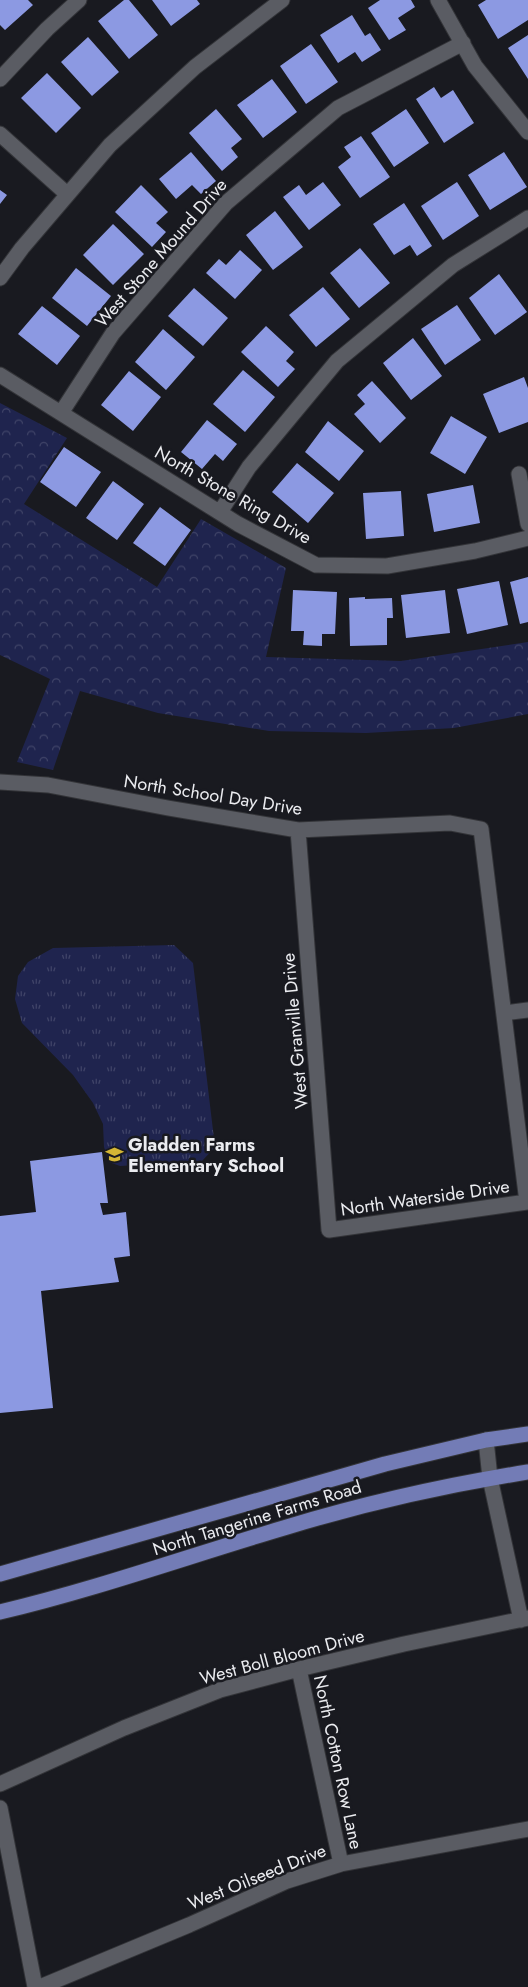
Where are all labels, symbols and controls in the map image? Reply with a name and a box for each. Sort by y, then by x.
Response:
street label: West Stone Mound Drive [89,173,233,333]
street label: North Stone Ring Drive [150,439,316,551]
street label: North School Day Drive [122,768,304,822]
street label: West Granville Drive [275,952,315,1110]
place label: Gladden Farms Elementary School [128,1132,284,1179]
school or university icon: Gladden Farms Elementary School [104,1145,124,1165]
street label: North Waterside Drive [339,1173,511,1223]
street label: North Tangerine Farms Road [149,1474,365,1562]
street label: West Boll Bloom Drive [197,1623,367,1691]
street label: North Cotton Row Lane [307,1673,369,1851]
street label: West Oilseed Drive [184,1837,330,1917]

